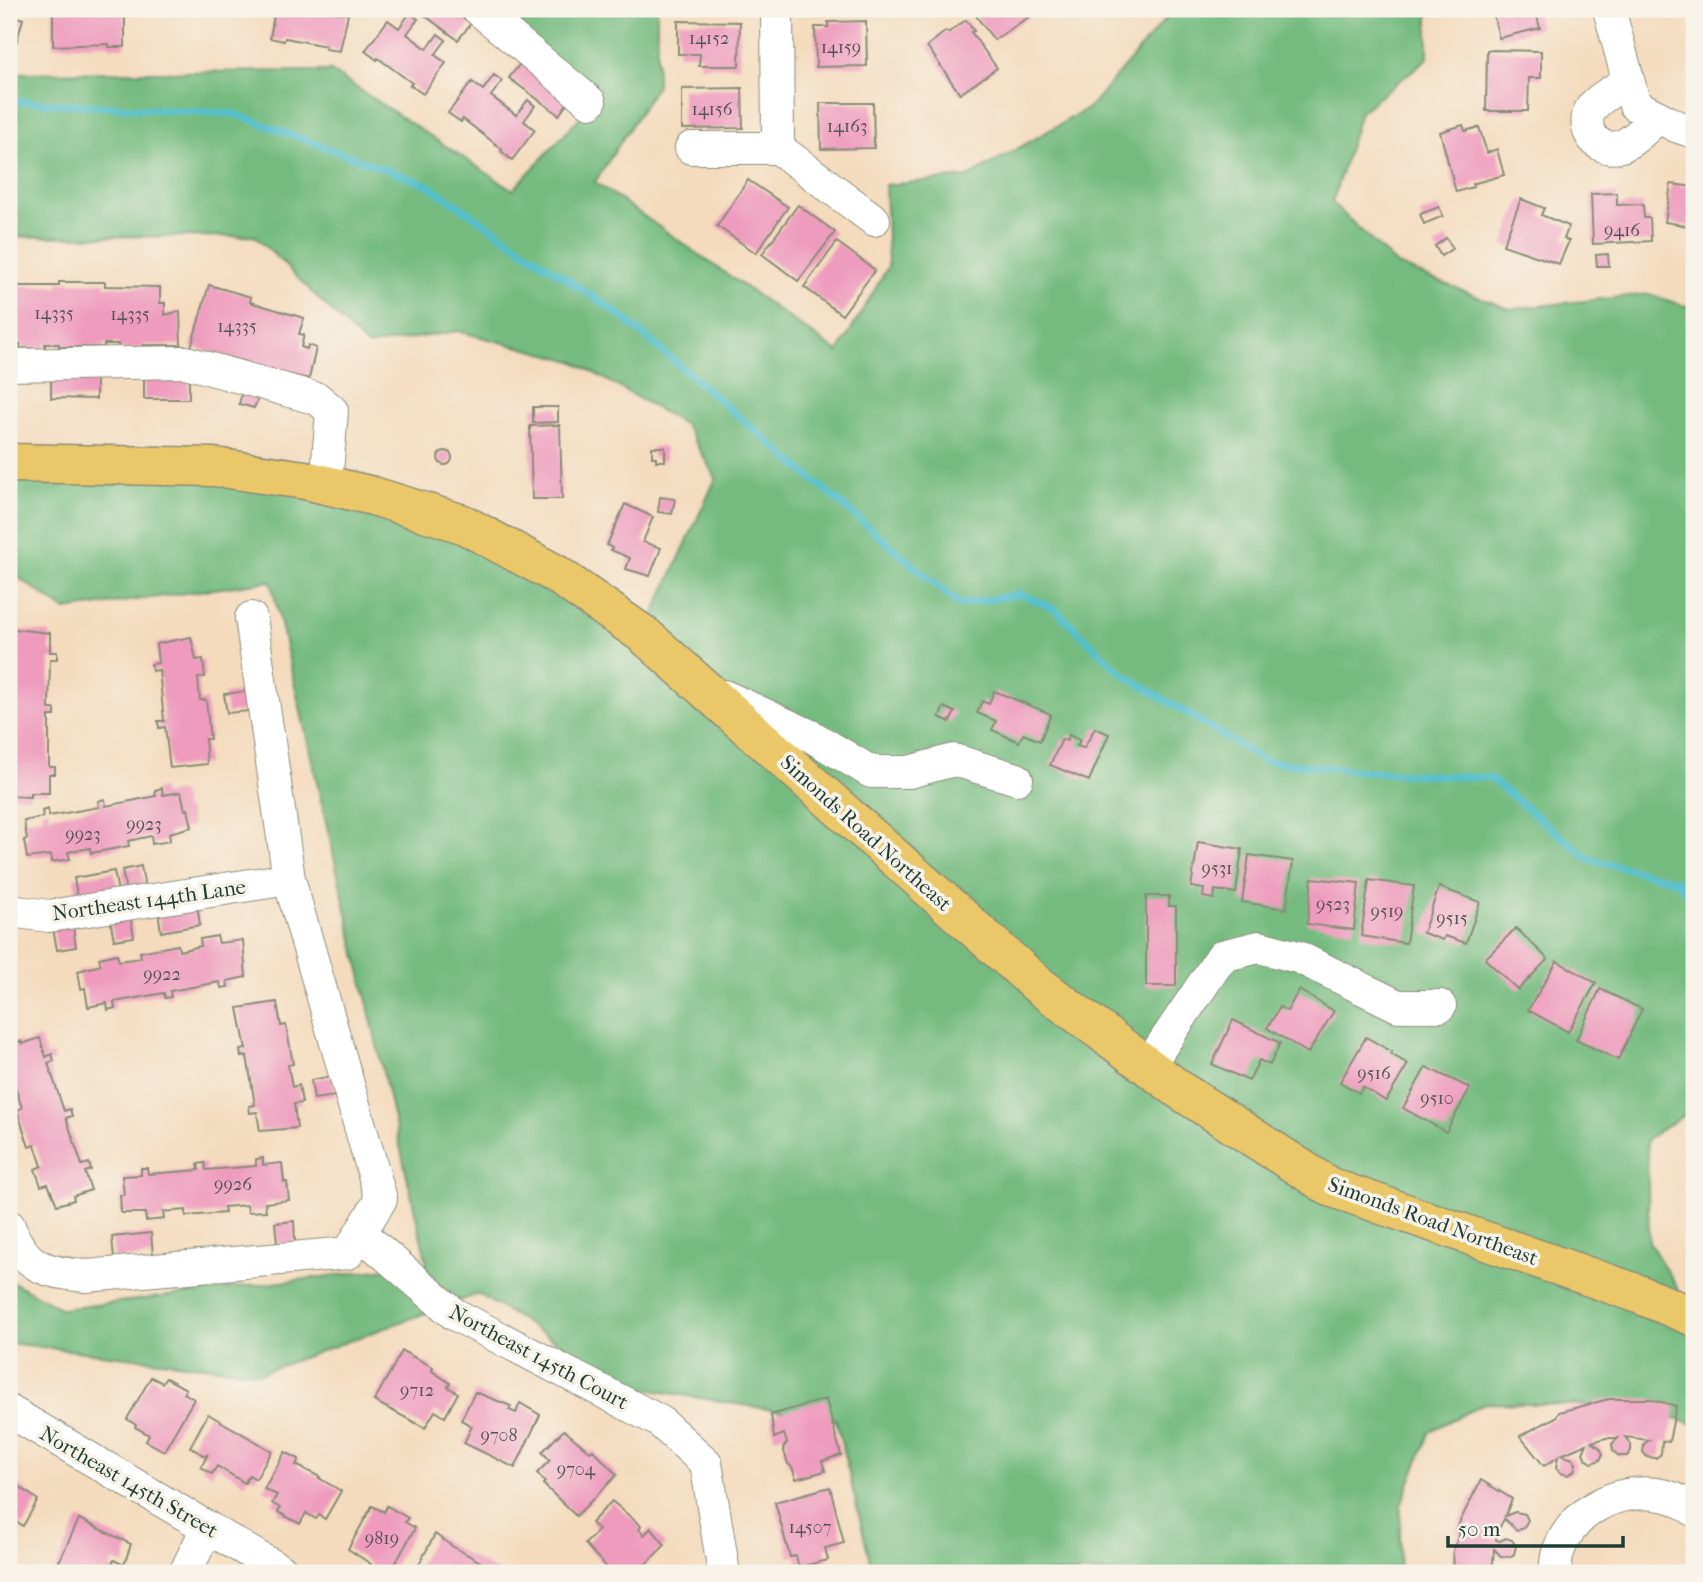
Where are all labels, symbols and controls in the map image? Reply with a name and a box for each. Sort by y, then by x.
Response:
house number: 14152 [689,28,729,49]
house number: 14159 [821,37,861,58]
house number: 14156 [692,99,733,120]
house number: 14163 [827,116,867,137]
house number: 9416 [1604,220,1640,241]
house number: 14335 [34,303,74,324]
house number: 14335 [110,304,150,325]
house number: 14335 [217,316,257,337]
street label: Simonds Road Northeast [776,750,957,916]
house number: 9923 [126,814,162,835]
house number: 9923 [65,824,101,845]
house number: 9531 [1201,858,1233,879]
street label: Northeast 144th Lane [51,875,247,925]
house number: 9523 [1316,894,1350,915]
house number: 9519 [1370,901,1404,922]
house number: 9515 [1436,908,1468,929]
house number: 9922 [143,964,181,985]
house number: 9516 [1357,1063,1391,1084]
house number: 9510 [1420,1088,1454,1109]
street label: Simonds Road Northeast [1325,1172,1542,1270]
house number: 9926 [214,1174,252,1195]
street label: Northeast 145th Court [445,1300,633,1415]
house number: 9712 [400,1380,434,1401]
street label: Northeast 145th Street [36,1421,223,1543]
house number: 9708 [480,1425,518,1446]
house number: 9704 [557,1459,596,1480]
scale bar [1448,1505,1622,1549]
house number: 14507 [789,1517,832,1538]
text: 50 m [1458,1517,1501,1541]
house number: 9819 [365,1528,399,1549]

